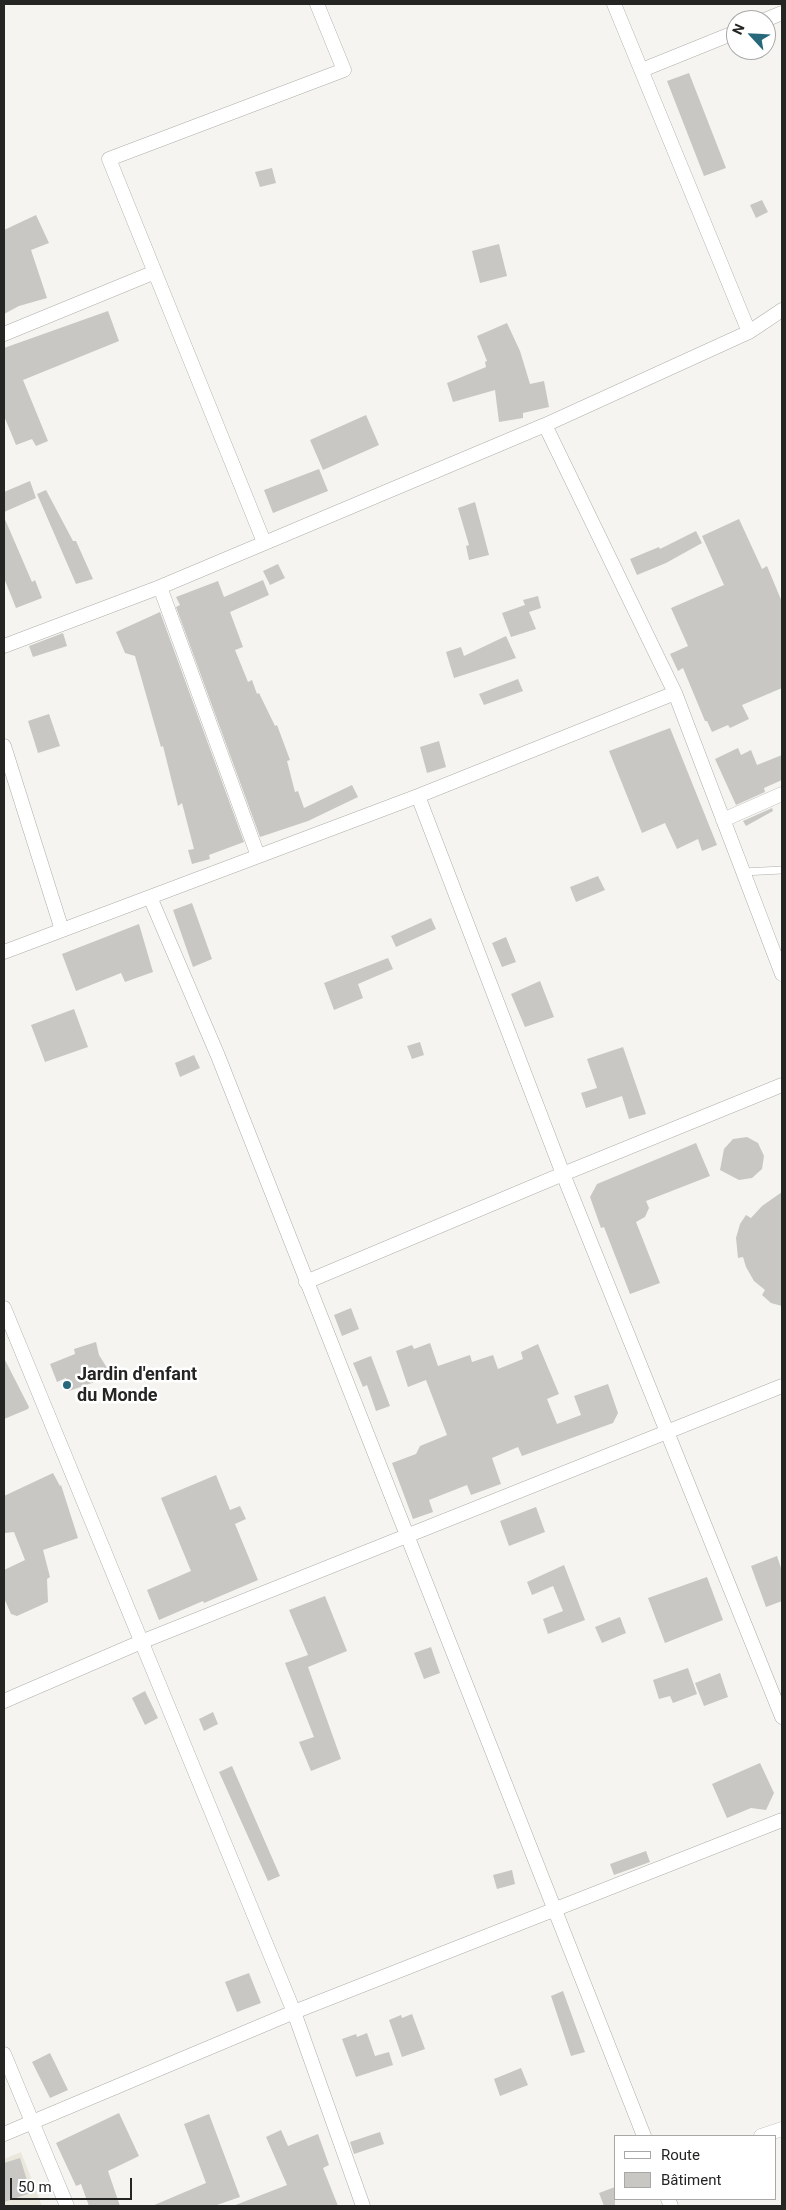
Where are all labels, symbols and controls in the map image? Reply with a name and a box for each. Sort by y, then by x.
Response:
north arrow [726,10,776,60]
text: N [729,21,748,37]
place label: Jardin d'enfant du Monde [77,1364,197,1406]
marker: Jardin d'enfant du Monde [61,1379,73,1391]
legend [614,2135,776,2200]
text: Route [661,2146,700,2164]
scale bar [12,2168,135,2200]
text: Bâtiment [661,2171,721,2189]
text: 50 m [18,2178,52,2196]

